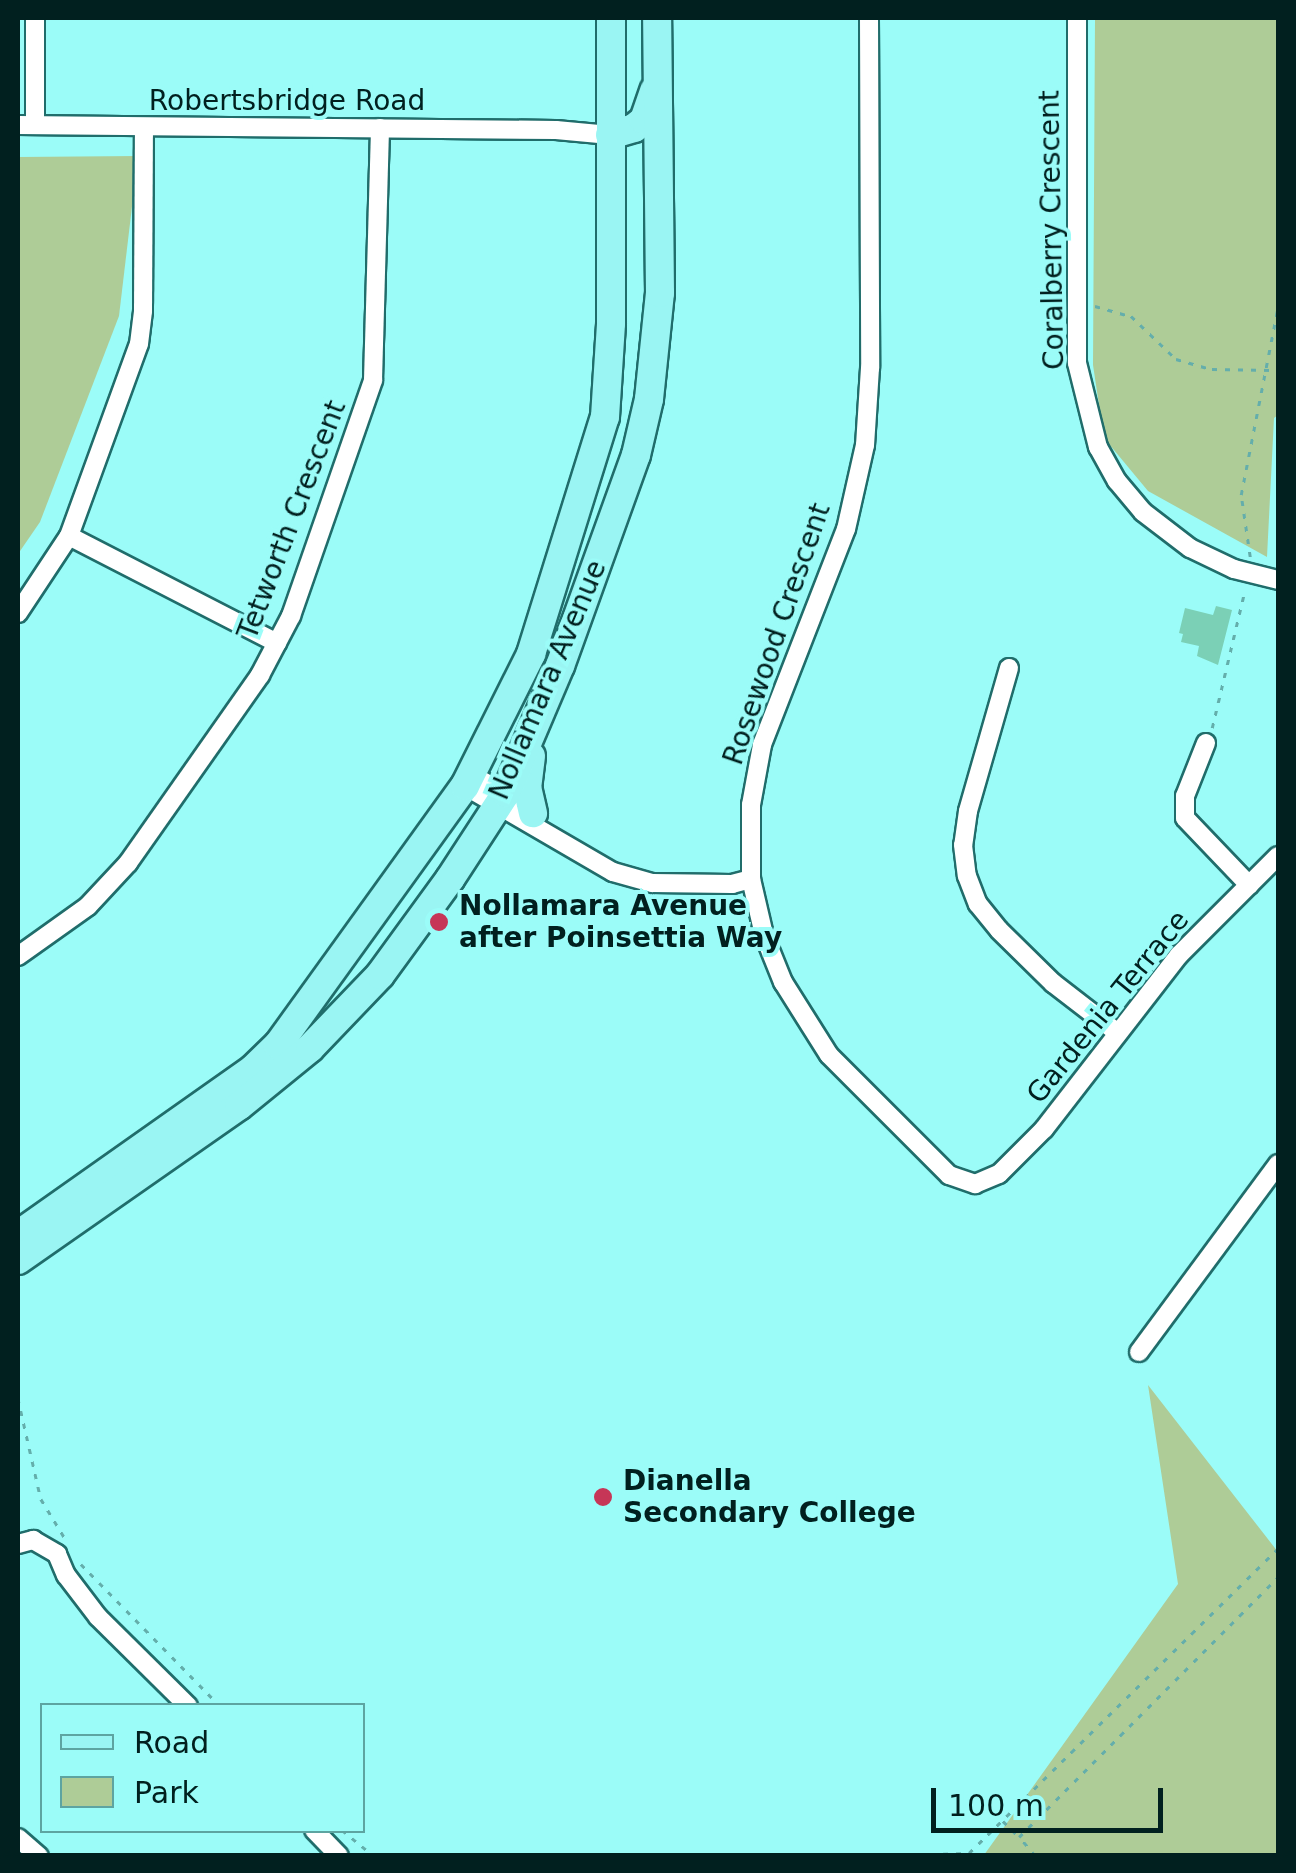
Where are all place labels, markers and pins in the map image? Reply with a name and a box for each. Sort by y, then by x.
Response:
place label: Nollamara Avenue after Poinsettia Way [459,889,782,955]
marker: Nollamara Avenue after Poinsettia Way [428,911,450,933]
place label: Dianella Secondary College [623,1464,916,1530]
marker: Dianella Secondary College [592,1486,614,1508]

